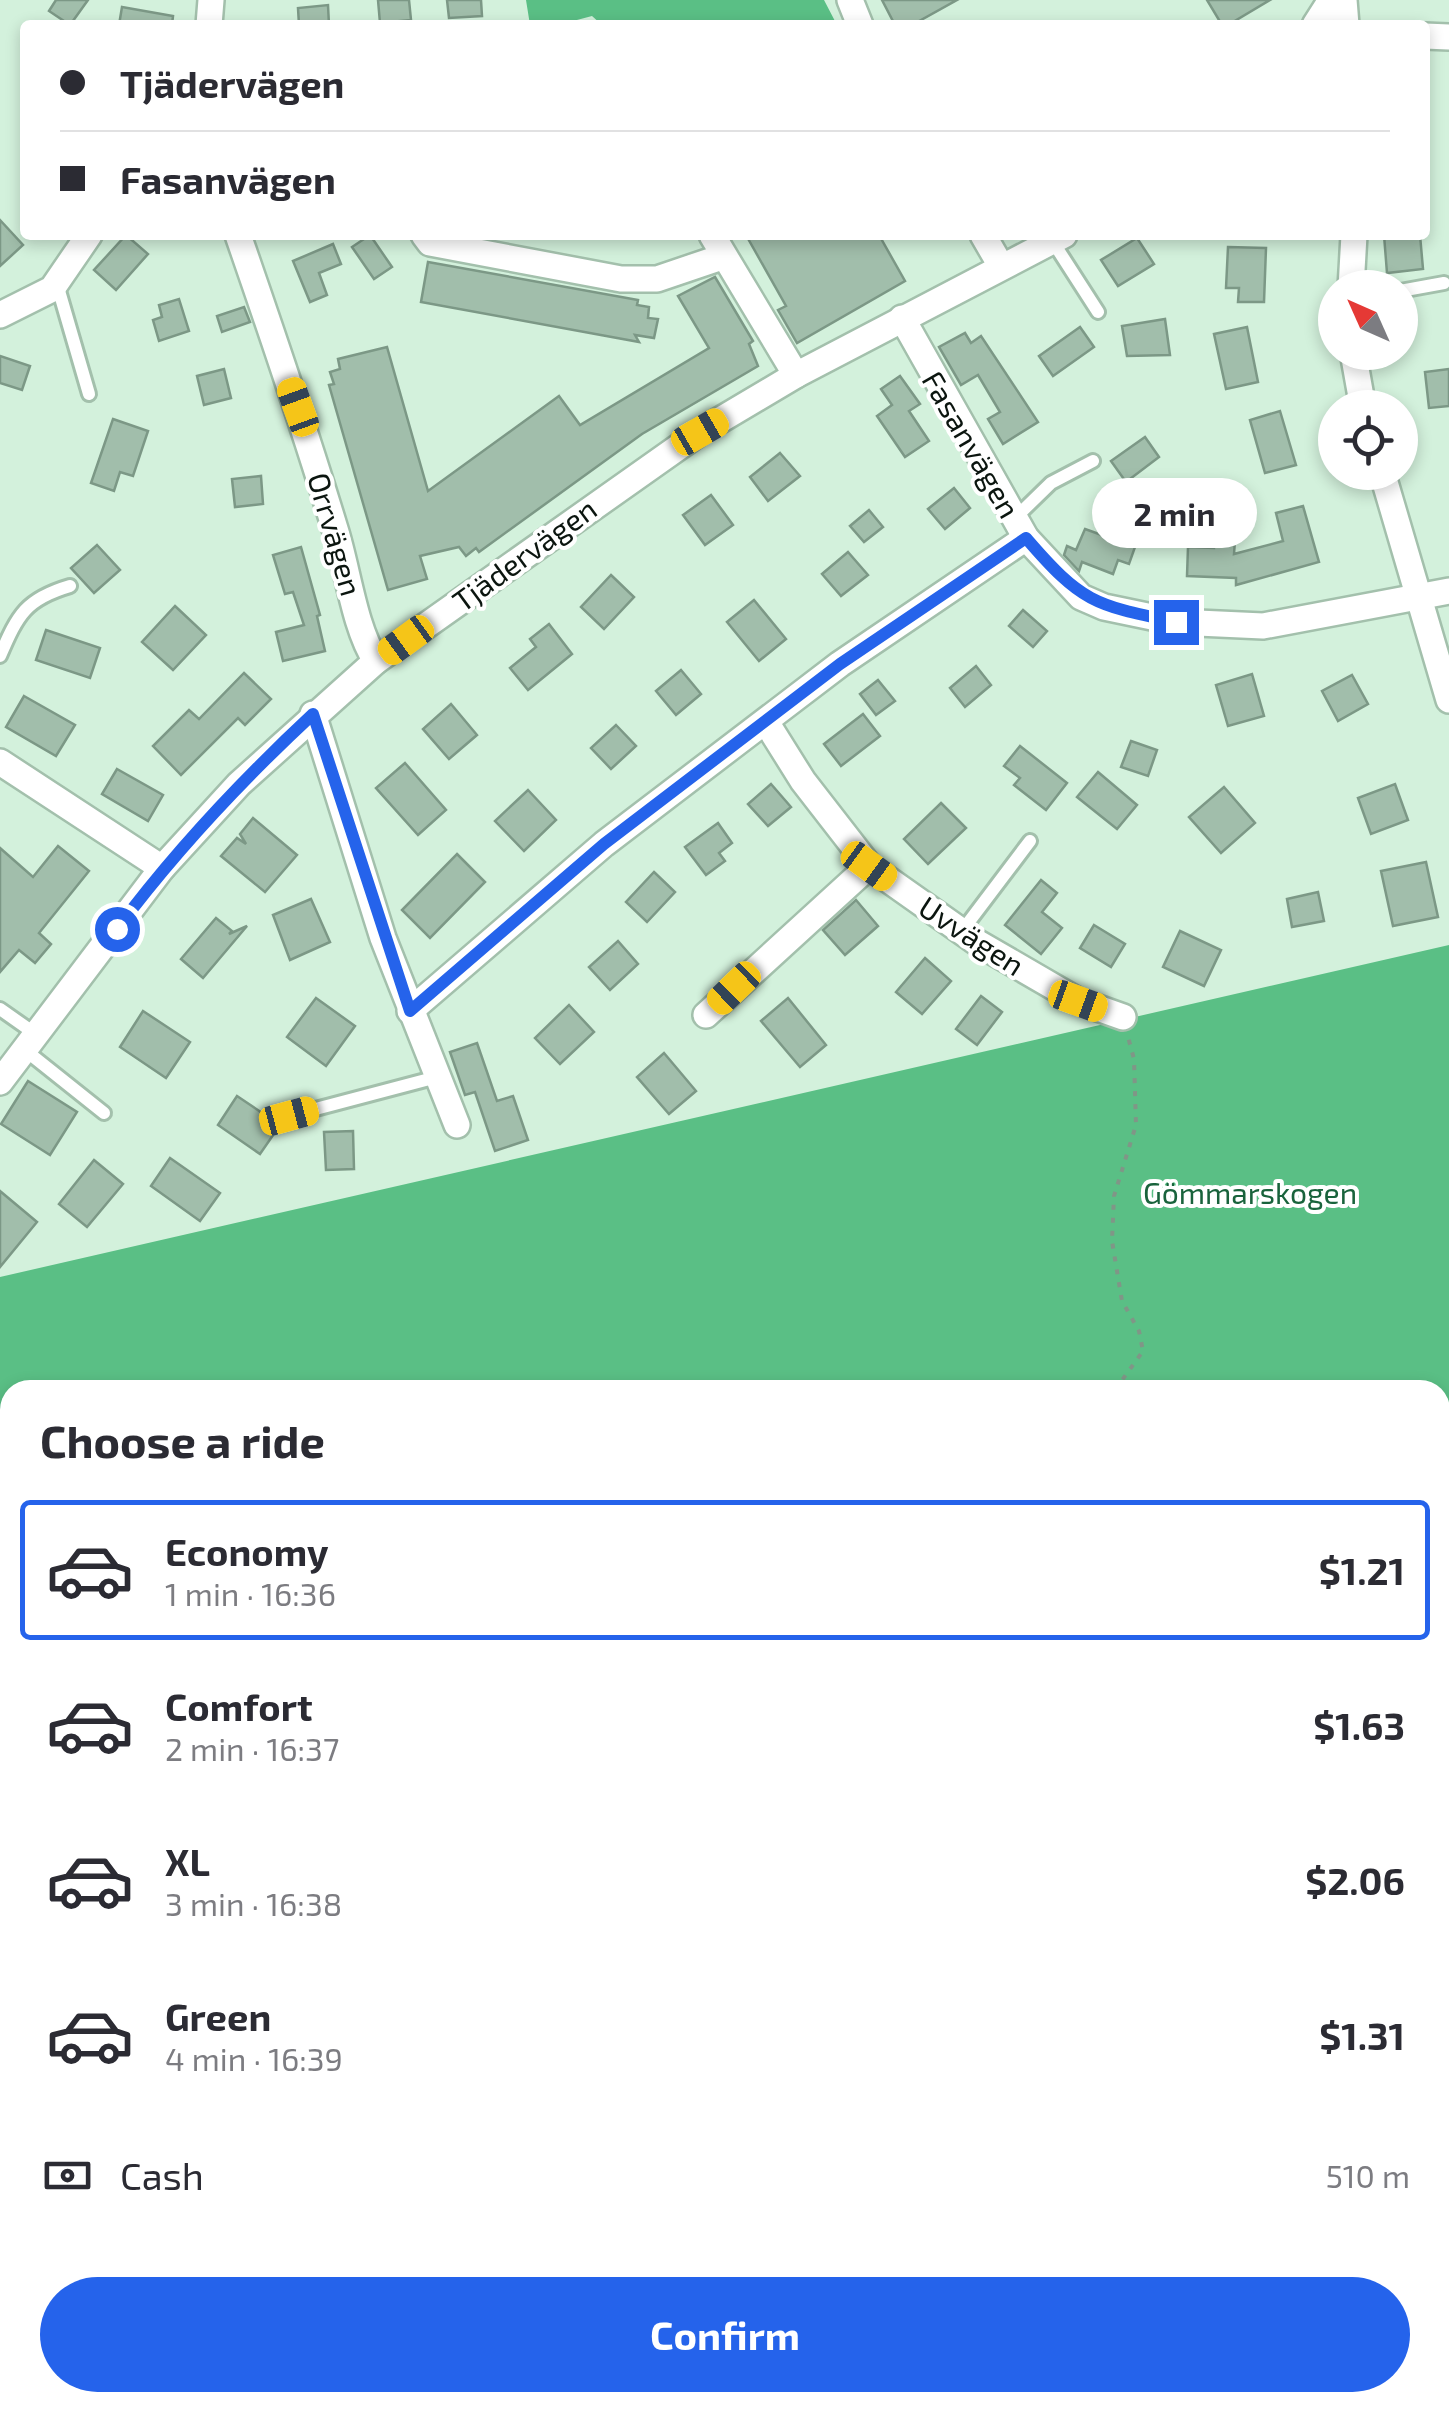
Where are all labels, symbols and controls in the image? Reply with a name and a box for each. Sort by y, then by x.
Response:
text: Tjädervägen [120,60,344,106]
text: Fasanvägen [120,156,336,202]
north arrow [1318,270,1418,370]
map controls [1318,270,1418,490]
street label: Fasanvägen [916,364,1028,524]
car [274,374,322,440]
button: locate [1318,390,1418,490]
car [667,404,733,460]
street label: Orrvägen [301,468,371,600]
callout: 2 min [1094,477,1258,547]
street label: Tjädervägen [445,490,603,618]
text: 2 min [1134,494,1215,532]
route end [1154,600,1199,645]
car [373,610,439,670]
car [836,836,902,896]
street label: Uvvägen [913,888,1031,982]
route start [95,907,140,952]
car [702,956,766,1020]
car [1045,977,1111,1025]
car [256,1094,322,1138]
park label: Gömmarskogen [1143,1174,1357,1210]
text: Choose a ride [40,1413,325,1467]
icon: car [45,1525,135,1615]
text: Economy [165,1528,329,1574]
text: $1.21 [1319,1547,1405,1593]
text: 1 min · 16:36 [165,1574,336,1612]
icon: car [45,1680,135,1770]
text: Comfort [165,1683,313,1729]
text: $1.63 [1313,1702,1405,1748]
text: 2 min · 16:37 [165,1729,339,1767]
icon: car [45,1835,135,1925]
text: XL [165,1838,210,1884]
text: $2.06 [1305,1857,1405,1903]
text: 3 min · 16:38 [165,1884,342,1922]
icon: car [45,1990,135,2080]
text: Green [165,1993,271,2039]
text: $1.31 [1319,2012,1405,2058]
text: 4 min · 16:39 [165,2039,343,2077]
icon: cash [40,2148,95,2203]
text: Cash [120,2152,204,2198]
text: 510 m [1326,2156,1410,2194]
button: Confirm [40,2277,1410,2392]

